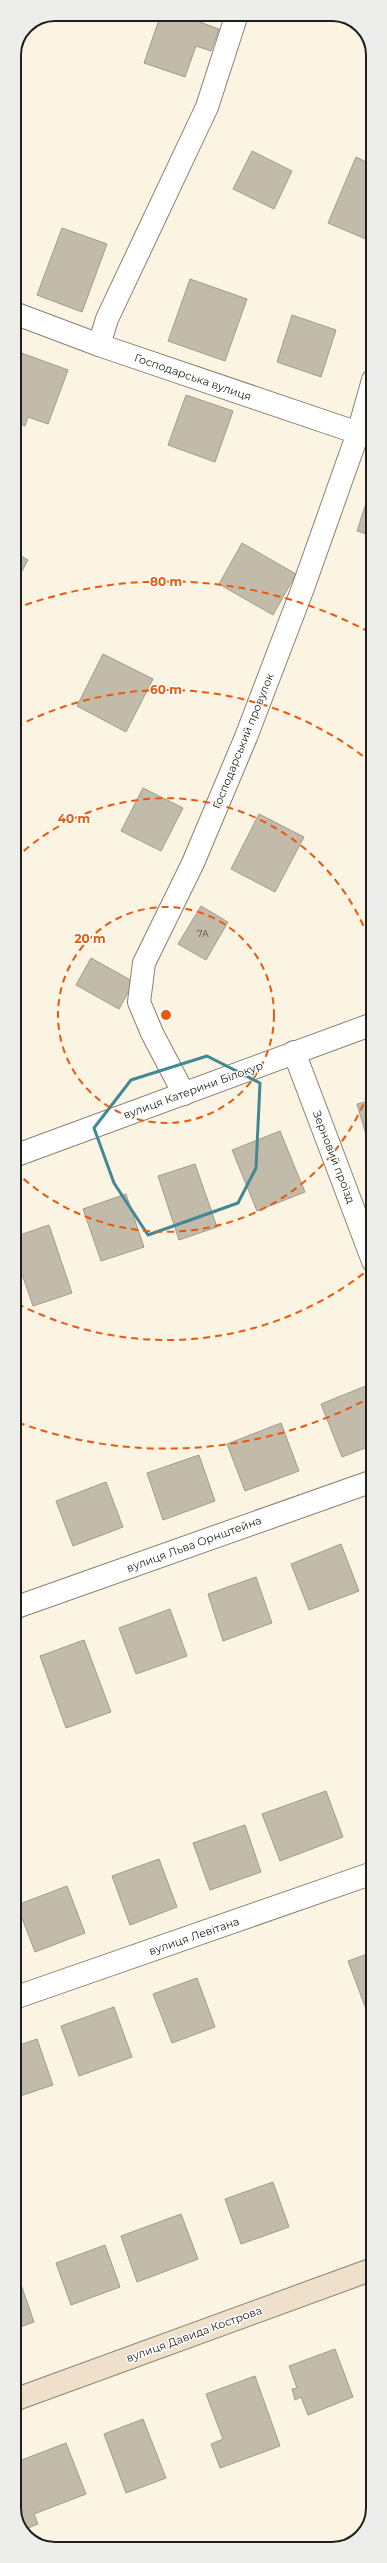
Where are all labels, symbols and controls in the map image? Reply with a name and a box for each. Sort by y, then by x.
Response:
street label: Господарська вулиця [133,350,253,404]
text: 80 m [150,574,182,589]
street label: Господарський провулок [209,670,277,811]
text: 60 m [150,682,182,697]
text: 40 m [58,811,90,826]
house number: 7А [197,928,209,939]
text: 20 m [74,931,106,946]
centre of rings [159,1008,173,1022]
street label: вулиця Катерини Білокур [121,1058,265,1122]
street label: Зерновий проїзд [310,1109,358,1205]
street label: вулиця Льва Орнштейна [125,1513,263,1575]
street label: вулиця Левітана [147,1914,241,1958]
street label: вулиця Давида Кострова [124,2303,264,2365]

